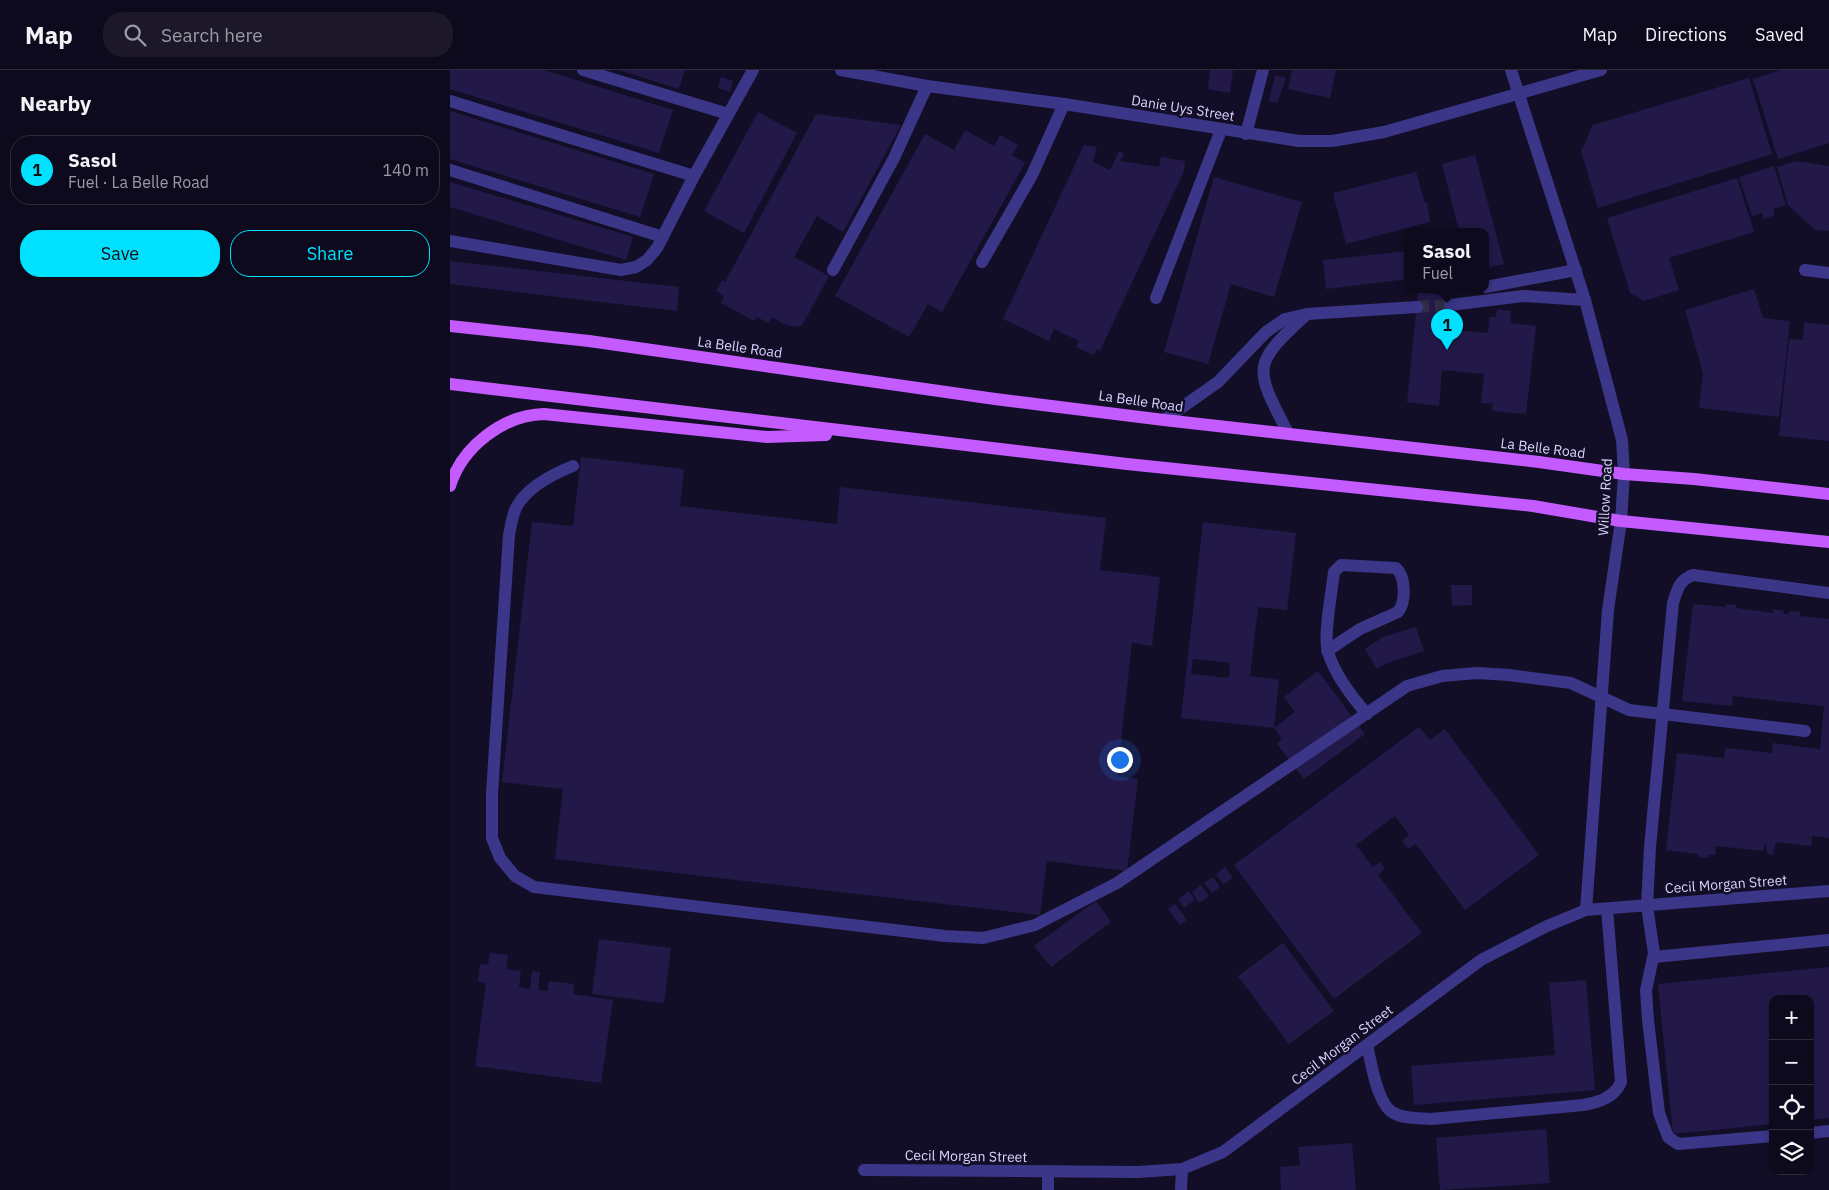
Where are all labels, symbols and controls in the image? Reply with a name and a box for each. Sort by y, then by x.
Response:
search box [103,12,453,57]
text: Map [25,19,73,51]
icon: search [121,21,149,49]
text: Search here [161,23,263,47]
text: Map [1582,23,1617,46]
text: Directions [1645,23,1727,46]
text: Saved [1755,23,1804,46]
text: Nearby [20,89,91,117]
street label: Danie Uys Street [1130,91,1236,125]
text: Sasol [68,148,117,172]
text: 1 [32,160,42,180]
text: 140 m [382,160,429,180]
text: Fuel · La Belle Road [68,172,209,192]
popup [1404,228,1489,293]
button: Save [20,230,220,277]
button: Share [230,230,430,277]
text: Sasol [1422,239,1471,263]
text: Fuel [1422,263,1453,283]
pin: 1 [1431,309,1463,350]
street label: La Belle Road [696,332,784,362]
street label: La Belle Road [1097,386,1185,416]
street label: La Belle Road [1500,434,1586,462]
street label: Willow Road [1594,458,1616,536]
your location [1107,747,1133,773]
street label: Cecil Morgan Street [1664,871,1788,897]
map controls [1769,995,1814,1175]
button: + [1769,995,1814,1040]
street label: Cecil Morgan Street [1288,1001,1396,1089]
button: − [1769,1040,1814,1085]
button: locate [1769,1085,1814,1130]
button: layers [1769,1130,1814,1175]
street label: Cecil Morgan Street [905,1146,1028,1166]

